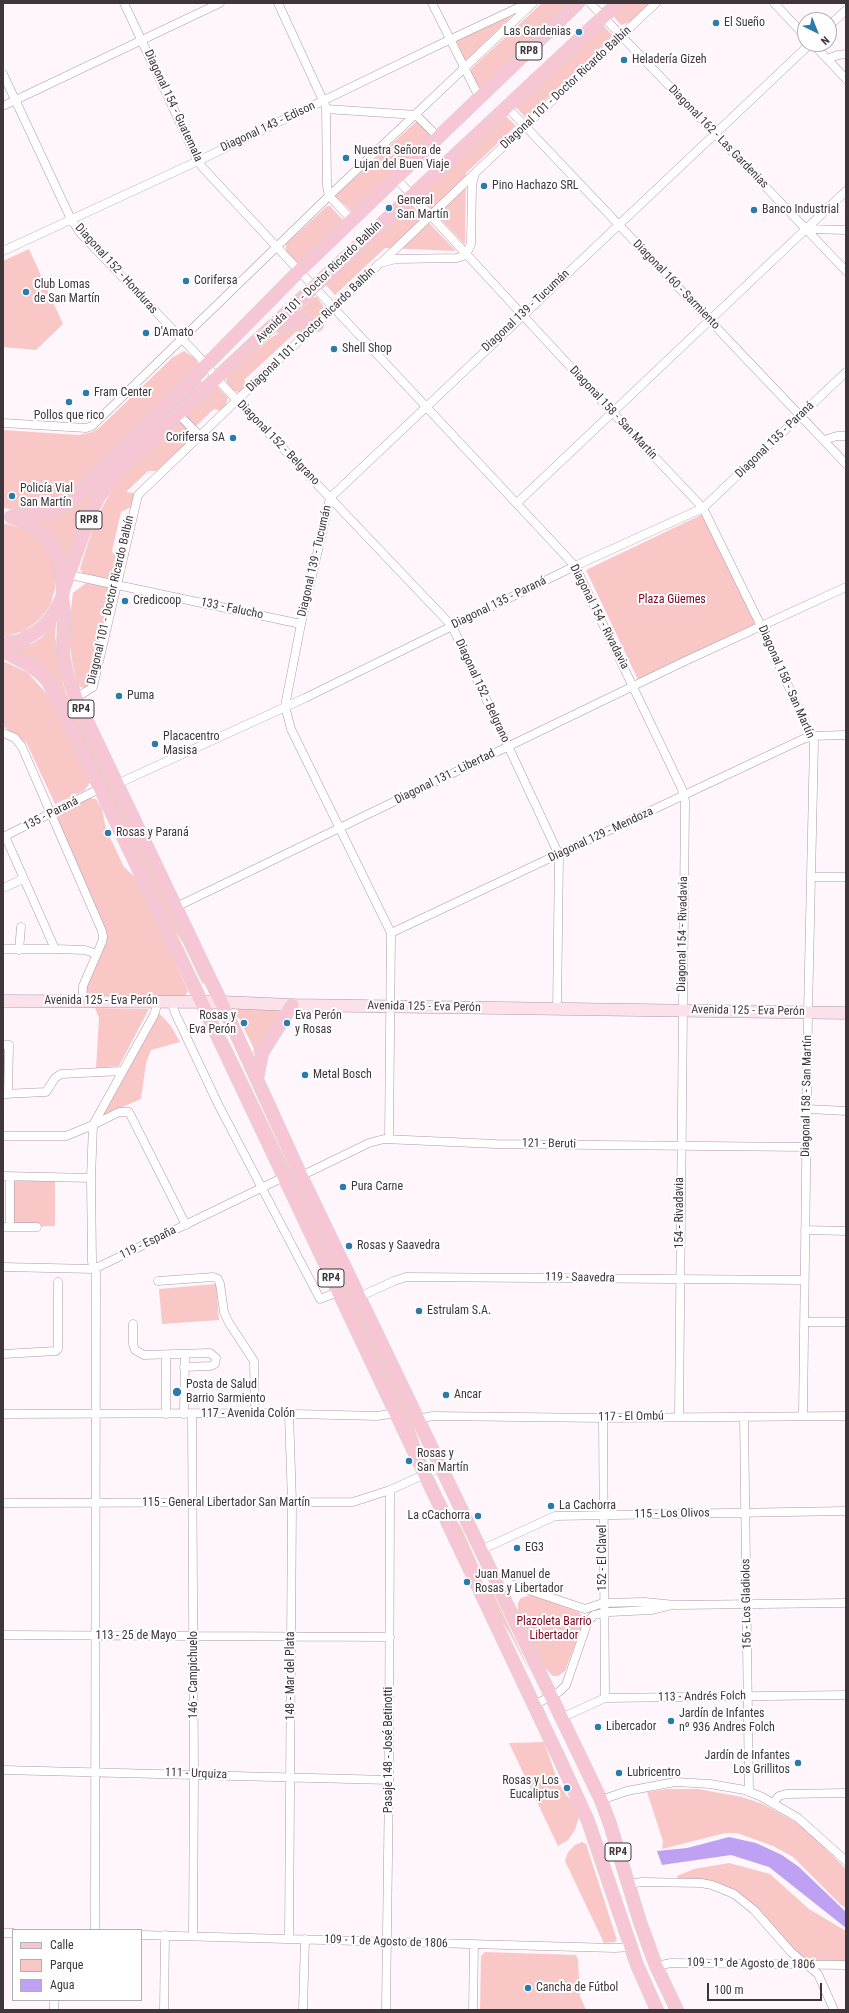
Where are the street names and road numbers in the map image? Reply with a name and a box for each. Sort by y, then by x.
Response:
street label: Diagonal 101 - Doctor Ricardo Balbín [498,24,634,152]
road number: RP8 [516,42,542,60]
street label: Diagonal 154 - Guatemala [141,48,205,164]
street label: Diagonal 162 - Las Gardenias [665,82,771,192]
street label: Diagonal 143 - Edison [219,99,317,155]
street label: Avenida 101 - Doctor Ricardo Balbín [253,218,385,346]
street label: Diagonal 152 - Honduras [72,221,160,317]
street label: Diagonal 160 - Sarmiento [630,237,722,333]
street label: Diagonal 101 - Doctor Ricardo Balbín [244,265,378,395]
street label: Diagonal 139 - Tucumán [479,267,573,355]
street label: Diagonal 158 - San Martín [566,363,660,463]
street label: Diagonal 152 - Belgrano [234,398,322,488]
street label: Diagonal 135 - Paraná [733,399,817,481]
street label: Diagonal 139 - Tucumán [295,504,335,618]
road number: RP8 [76,511,102,529]
street label: Diagonal 101 - Doctor Ricardo Balbín [85,514,137,686]
street label: Diagonal 154 - Rivadavia [566,562,632,672]
street label: Diagonal 135 - Paraná [449,574,549,632]
street label: 133 - Falucho [199,595,265,623]
street label: Diagonal 158 - San Martín [755,623,817,741]
street label: Diagonal 152 - Belgrano [452,637,512,745]
road number: RP4 [68,700,94,718]
street label: Diagonal 131 - Libertad [392,746,498,808]
street label: 135 - Paraná [21,794,81,834]
street label: Diagonal 129 - Mendoza [546,804,656,866]
street label: Diagonal 154 - Rivadavia [675,876,691,992]
street label: Avenida 125 - Eva Perón [44,994,158,1008]
street label: Avenida 125 - Eva Perón [367,999,481,1015]
street label: Avenida 125 - Eva Perón [691,1003,805,1019]
street label: Diagonal 158 - San Martín [799,1035,815,1157]
street label: 121 - Beruti [522,1136,576,1152]
street label: 154 - Rivadavia [673,1177,687,1249]
street label: 119 - España [117,1223,179,1263]
road number: RP4 [318,1269,344,1287]
street label: 119 - Saavedra [545,1270,615,1286]
street label: 117 - Avenida Colón [201,1407,295,1421]
street label: 117 - El Ombú [598,1409,664,1425]
street label: 115 - General Libertador San Martín [142,1496,310,1510]
street label: 115 - Los Olivos [634,1506,710,1522]
street label: 152 - El Clavel [596,1525,610,1591]
street label: 156 - Los Gladiolos [739,1558,755,1650]
street label: 113 - 25 de Mayo [96,1629,176,1643]
street label: 146 - Campichuelo [187,1631,201,1719]
street label: 148 - Mar del Plata [284,1631,298,1721]
street label: Pasaje 148 - José Betinotti [382,1687,396,1813]
street label: 113 - Andrés Folch [658,1689,746,1705]
street label: 111 - Urquiza [165,1766,227,1782]
road number: RP4 [605,1843,631,1861]
street label: 109 - 1 de Agosto de 1806 [324,1933,448,1951]
street label: 109 - 1° de Agosto de 1806 [687,1956,815,1972]

